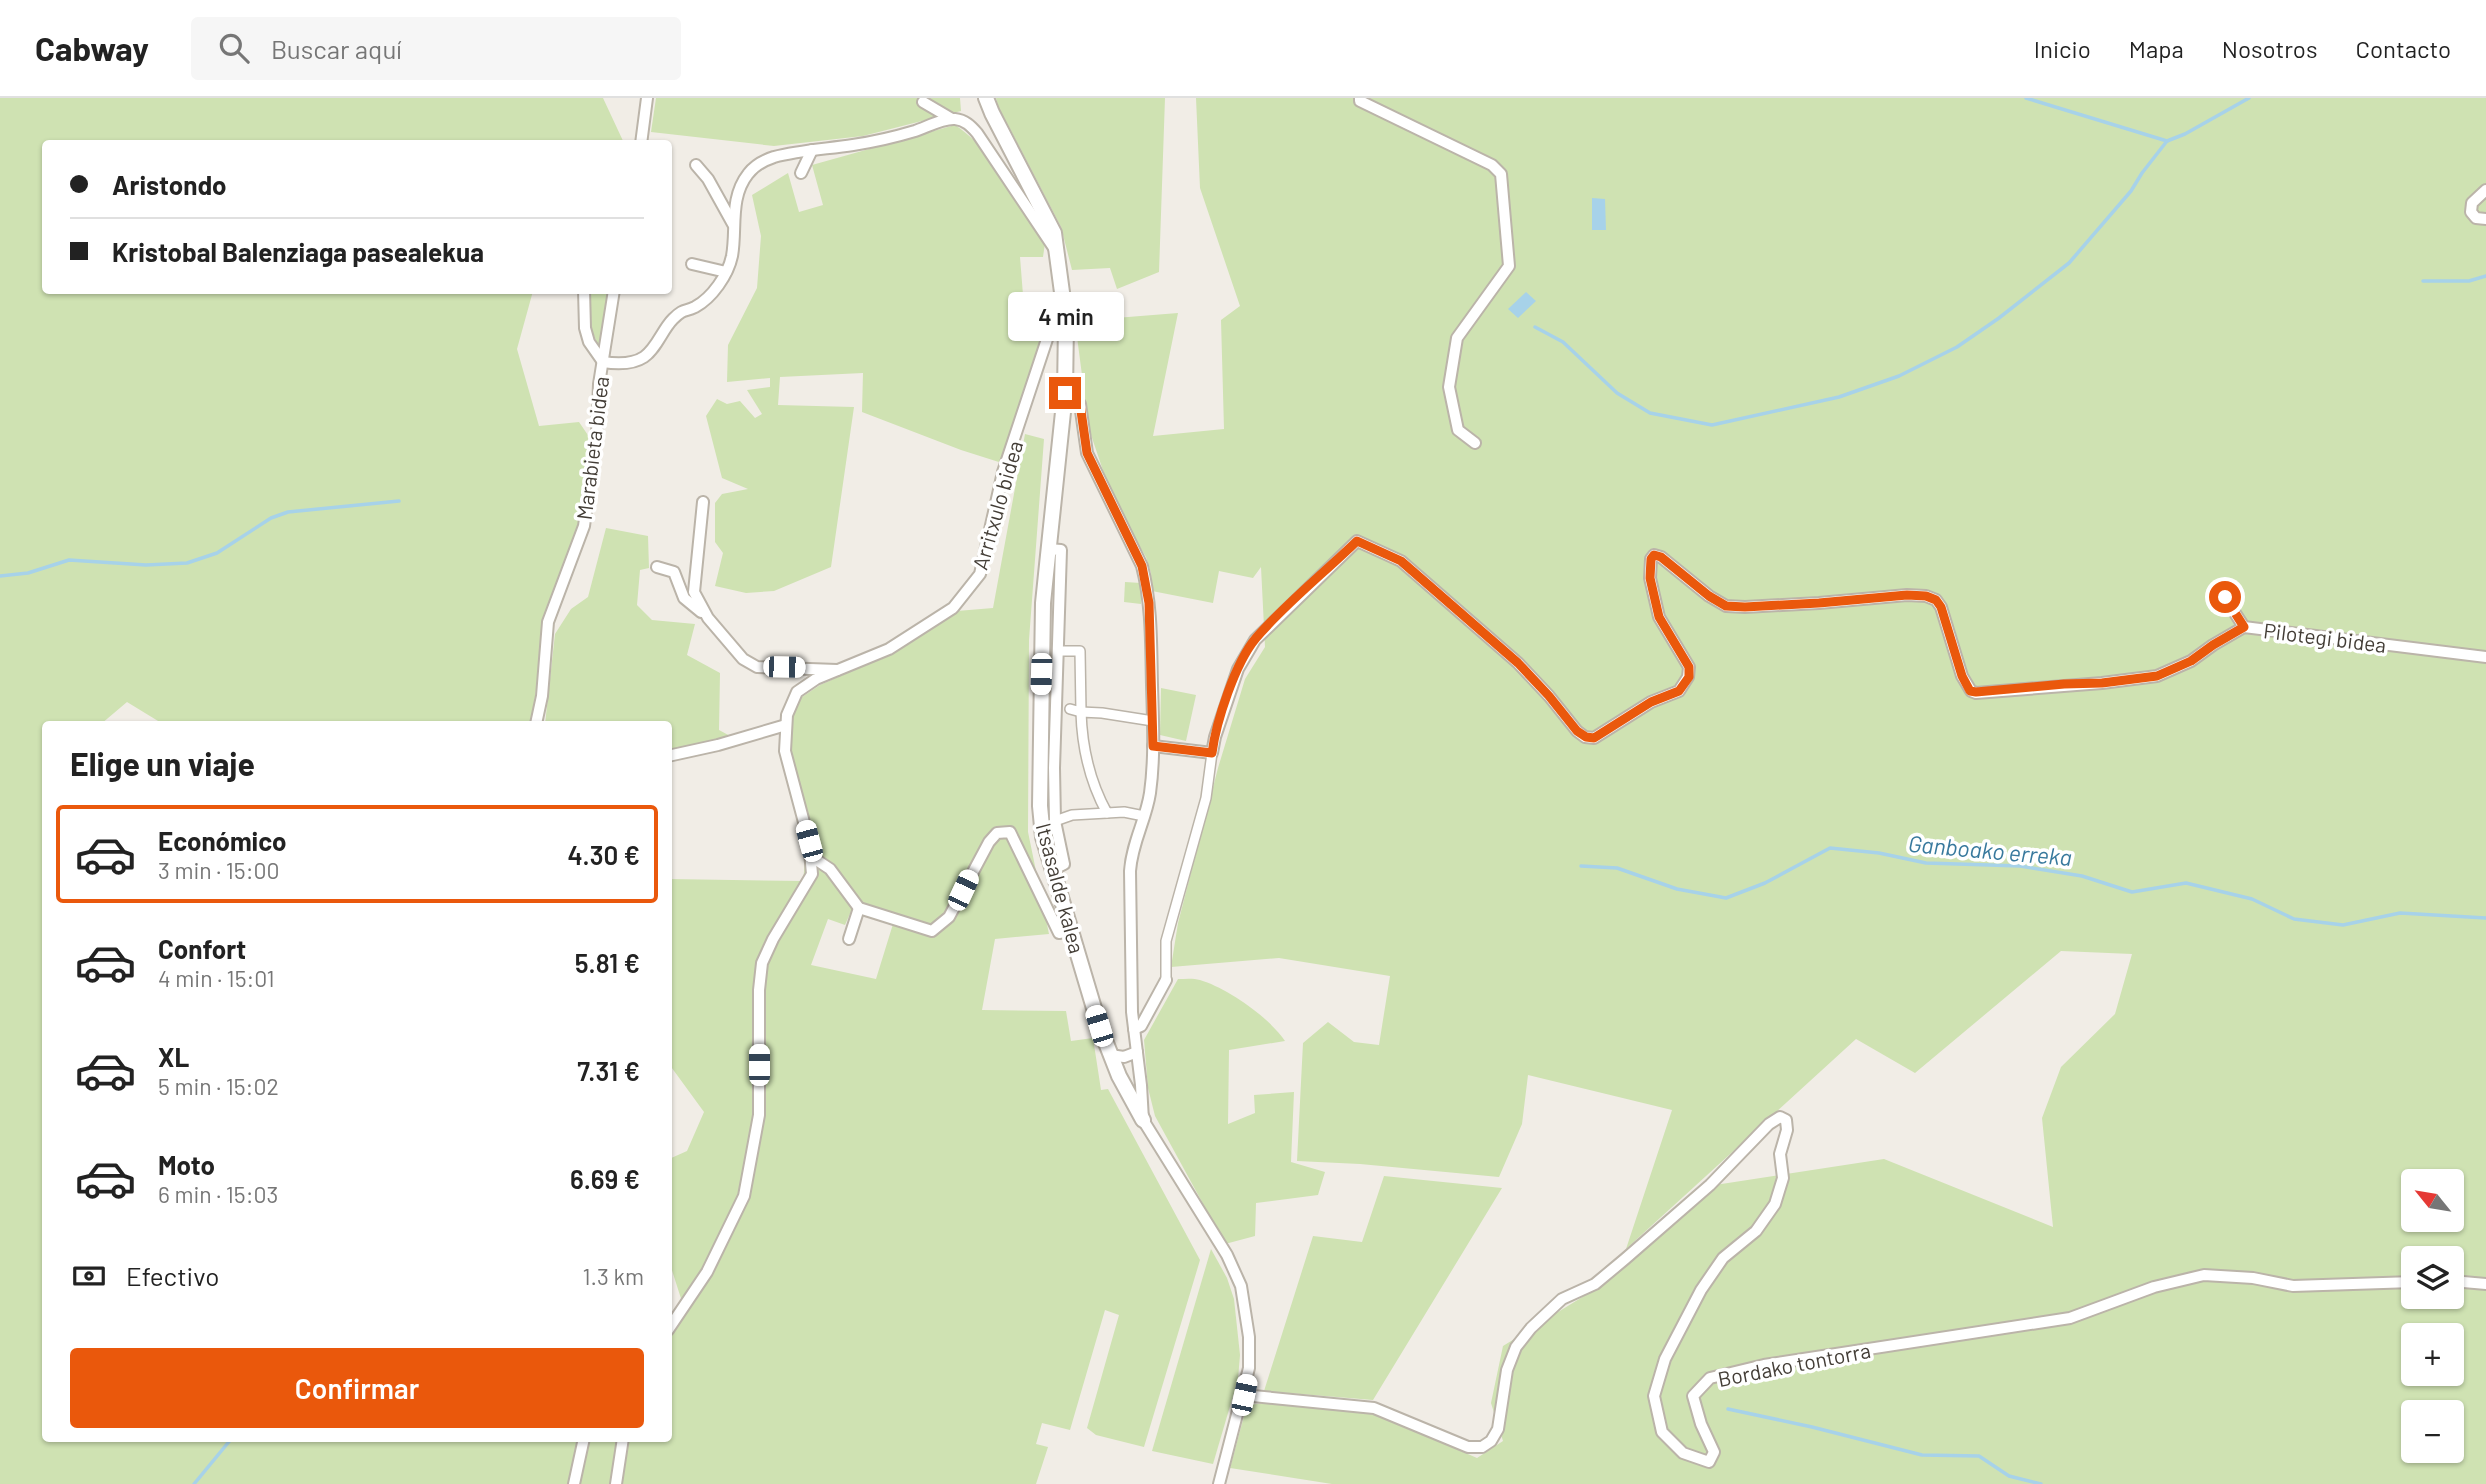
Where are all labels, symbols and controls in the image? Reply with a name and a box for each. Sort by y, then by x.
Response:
search box [191,17,681,80]
text: Cabway [35,28,149,68]
icon: search [215,29,253,67]
text: Buscar aquí [271,33,402,64]
text: Inicio [2034,34,2091,63]
text: Mapa [2129,34,2184,63]
text: Nosotros [2222,34,2318,63]
text: Contacto [2356,34,2451,63]
text: Aristondo [112,169,227,200]
text: Kristobal Balenziaga pasealekua [112,236,484,267]
callout: 4 min [1007,292,1123,341]
text: 4 min [1038,302,1094,330]
street label: Marabieta bidea [571,375,613,521]
route end [1049,377,1081,409]
street label: Arritxulo bidea [967,438,1027,572]
route start [2209,581,2241,613]
street label: Pilotegi bidea [2262,617,2388,657]
car [1030,653,1053,695]
car [763,656,806,678]
text: Elige un viaje [70,744,255,782]
car [794,818,825,864]
street label: Itsasalde kalea [1032,820,1090,956]
icon: car [74,823,137,886]
text: Económico [158,825,287,856]
water label: Ganboako erreka [1907,829,2073,871]
text: 4.30 € [567,839,640,870]
text: 3 min · 15:00 [158,856,279,884]
car [945,867,982,913]
icon: car [74,931,137,994]
text: Confort [158,933,246,964]
text: 5.81 € [575,947,640,978]
text: 4 min · 15:01 [158,964,275,992]
car [1083,1003,1116,1049]
icon: car [74,1039,137,1102]
text: XL [158,1041,189,1072]
car [749,1044,770,1086]
text: 7.31 € [577,1055,640,1086]
text: 5 min · 15:02 [158,1072,279,1100]
icon: car [74,1147,137,1210]
text: Moto [158,1149,215,1180]
text: 6.69 € [570,1163,640,1194]
north arrow [2401,1169,2464,1232]
map controls [2401,1169,2464,1463]
text: 6 min · 15:03 [158,1180,278,1208]
button: layers [2401,1246,2464,1309]
icon: cash [70,1257,108,1295]
text: Efectivo [126,1260,219,1291]
text: 1.3 km [583,1262,644,1290]
button: + [2401,1323,2464,1386]
street label: Bordako tontorra [1716,1337,1872,1391]
button: Confirmar [70,1348,644,1428]
car [1230,1372,1259,1418]
button: − [2401,1400,2464,1463]

